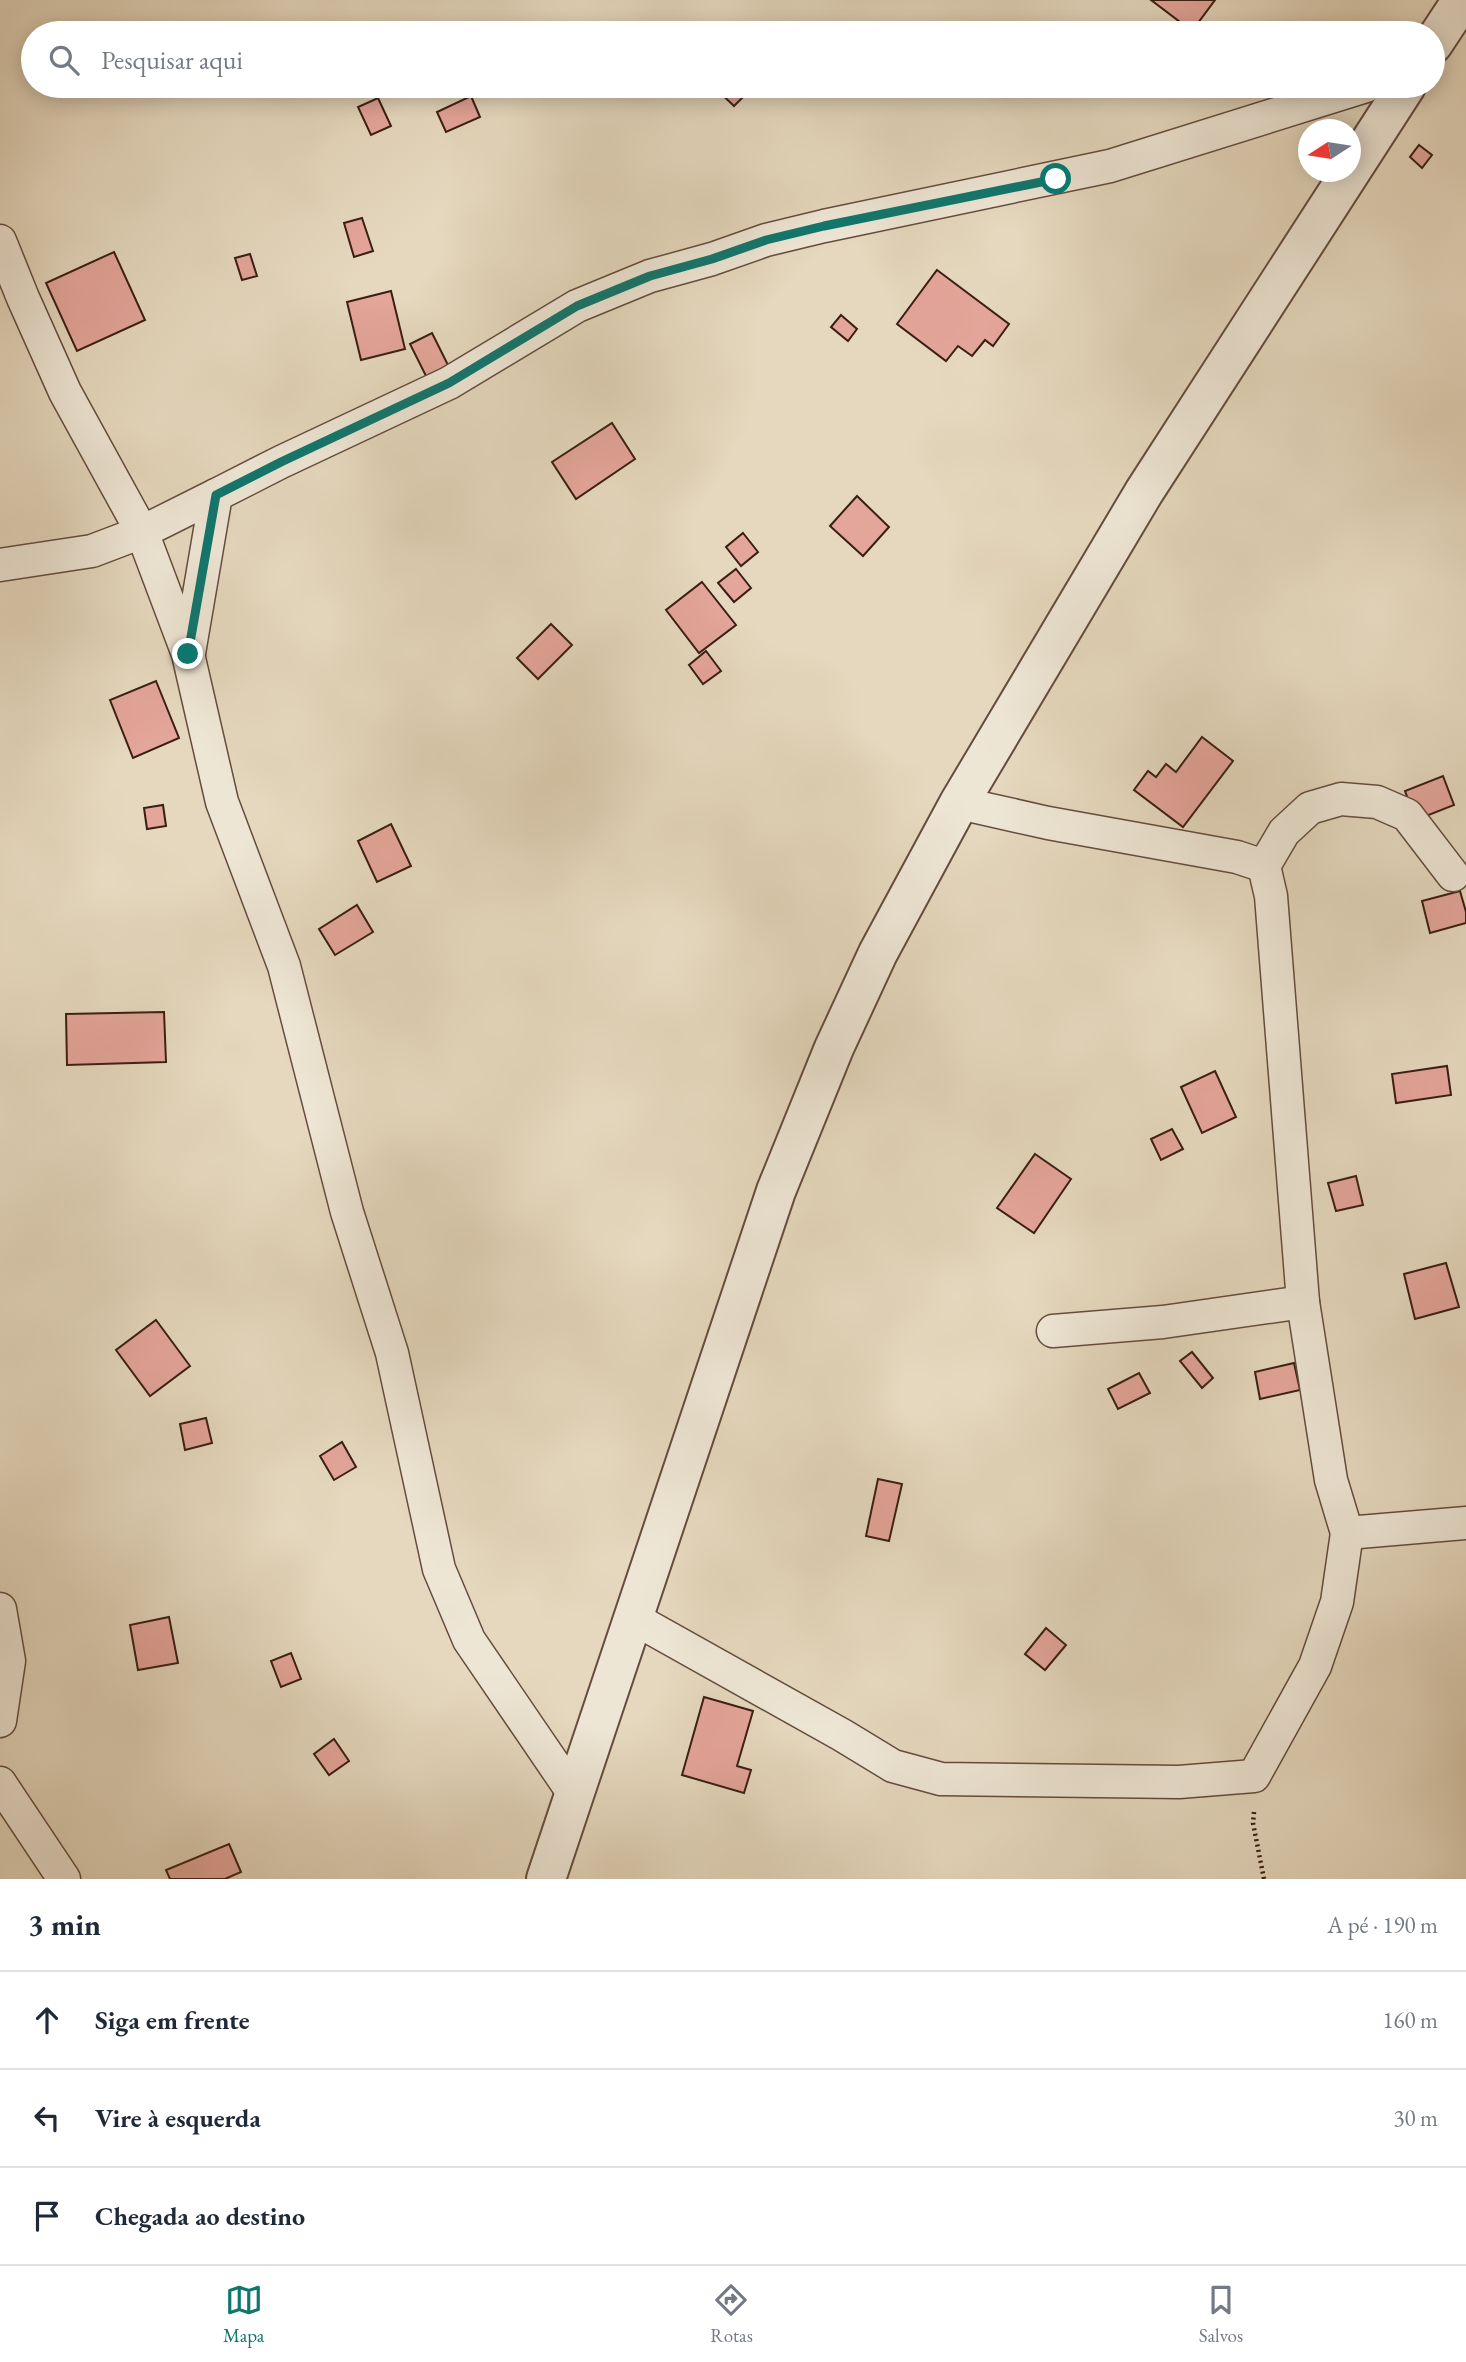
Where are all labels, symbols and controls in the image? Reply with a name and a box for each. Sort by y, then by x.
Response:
search box [21,21,1445,98]
icon: search [45,41,83,79]
text: Pesquisar aqui [101,43,243,77]
north arrow [1298,119,1361,182]
route start [1040,163,1071,194]
route end [172,638,203,669]
text: 3 min [28,1905,101,1944]
text: A pé · 190 m [1327,1910,1438,1940]
icon: ahead [28,2001,66,2039]
text: Siga em frente [95,2003,250,2037]
text: 160 m [1382,2005,1438,2035]
icon: left [28,2099,66,2137]
text: Vire à esquerda [95,2101,261,2135]
text: 30 m [1393,2103,1438,2133]
icon: arrive [28,2197,66,2235]
text: Chegada ao destino [95,2199,305,2233]
tab: Mapa [223,2281,264,2348]
tab: Rotas [710,2281,753,2348]
tab: Salvos [1199,2281,1243,2348]

